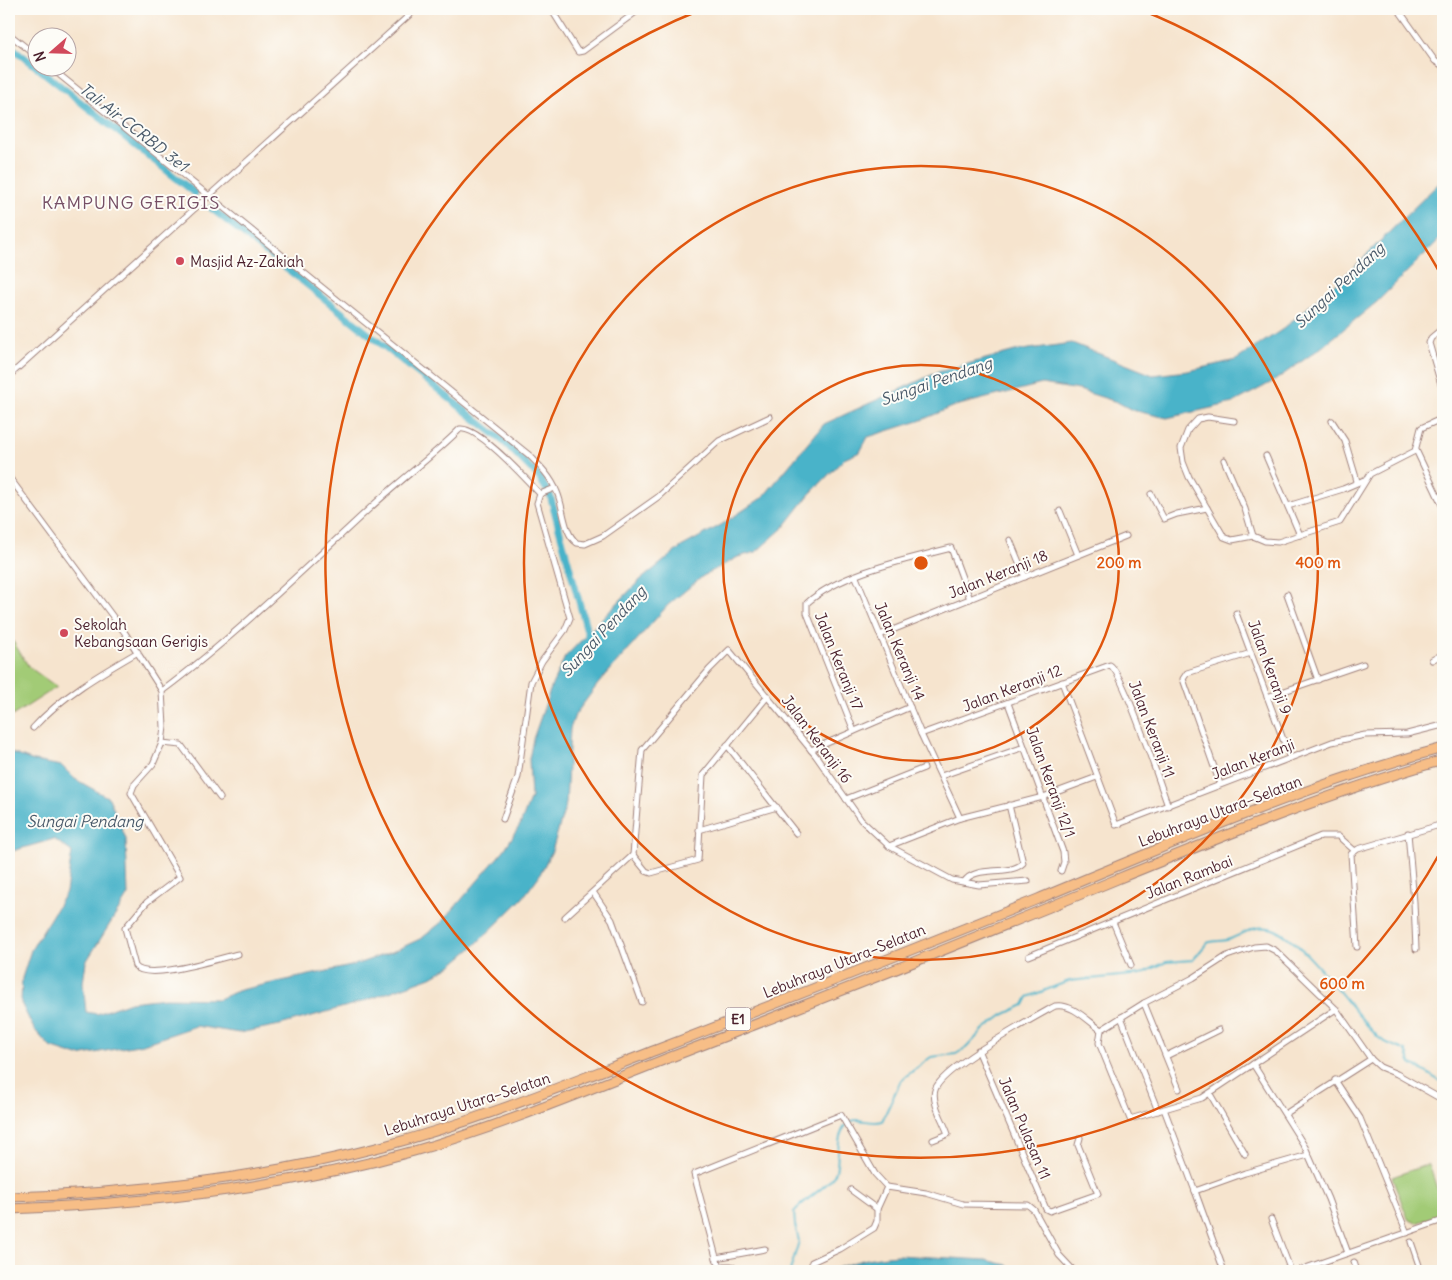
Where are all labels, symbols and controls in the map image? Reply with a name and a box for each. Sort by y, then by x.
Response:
north arrow [28,28,78,78]
text: N [30,49,50,64]
water label: Tali Air CCRBD 3e1 [76,78,194,177]
district label: KAMPUNG GERIGIS [42,191,220,214]
water label: Sungai Pendang [1290,237,1389,332]
place label: Masjid Az-Zakiah [190,252,304,271]
marker: Masjid Az-Zakiah [174,255,186,267]
water label: Sungai Pendang [878,352,995,409]
street label: Jalan Keranji 18 [946,545,1050,603]
text: 200 m [1097,553,1141,572]
text: 400 m [1295,553,1341,572]
centre of rings [912,554,930,572]
water label: Sungai Pendang [556,581,651,680]
street label: Jalan Keranji 14 [871,599,929,704]
street label: Jalan Keranji 17 [811,609,867,713]
place label: Sekolah Kebangsaan Gerigis [74,615,208,651]
street label: Jalan Keranji 9 [1244,617,1296,717]
marker: Sekolah Kebangsaan Gerigis [58,627,70,639]
street label: Jalan Keranji 12 [960,660,1064,716]
street label: Jalan Keranji 11 [1125,678,1179,780]
street label: Jalan Keranji 16 [778,691,856,787]
street label: Jalan Keranji 12/1 [1022,724,1080,840]
street label: Jalan Keranji [1209,734,1297,784]
street label: Lebuhraya Utara–Selatan [1136,771,1305,851]
water label: Sungai Pendang [27,811,144,831]
street label: Jalan Rambai [1143,851,1235,903]
street label: Lebuhraya Utara–Selatan [760,920,928,1002]
text: 600 m [1319,974,1365,993]
road number: E1 [726,1008,750,1030]
street label: Lebuhraya Utara–Selatan [382,1068,553,1140]
street label: Jalan Pulasan 11 [995,1074,1055,1182]

